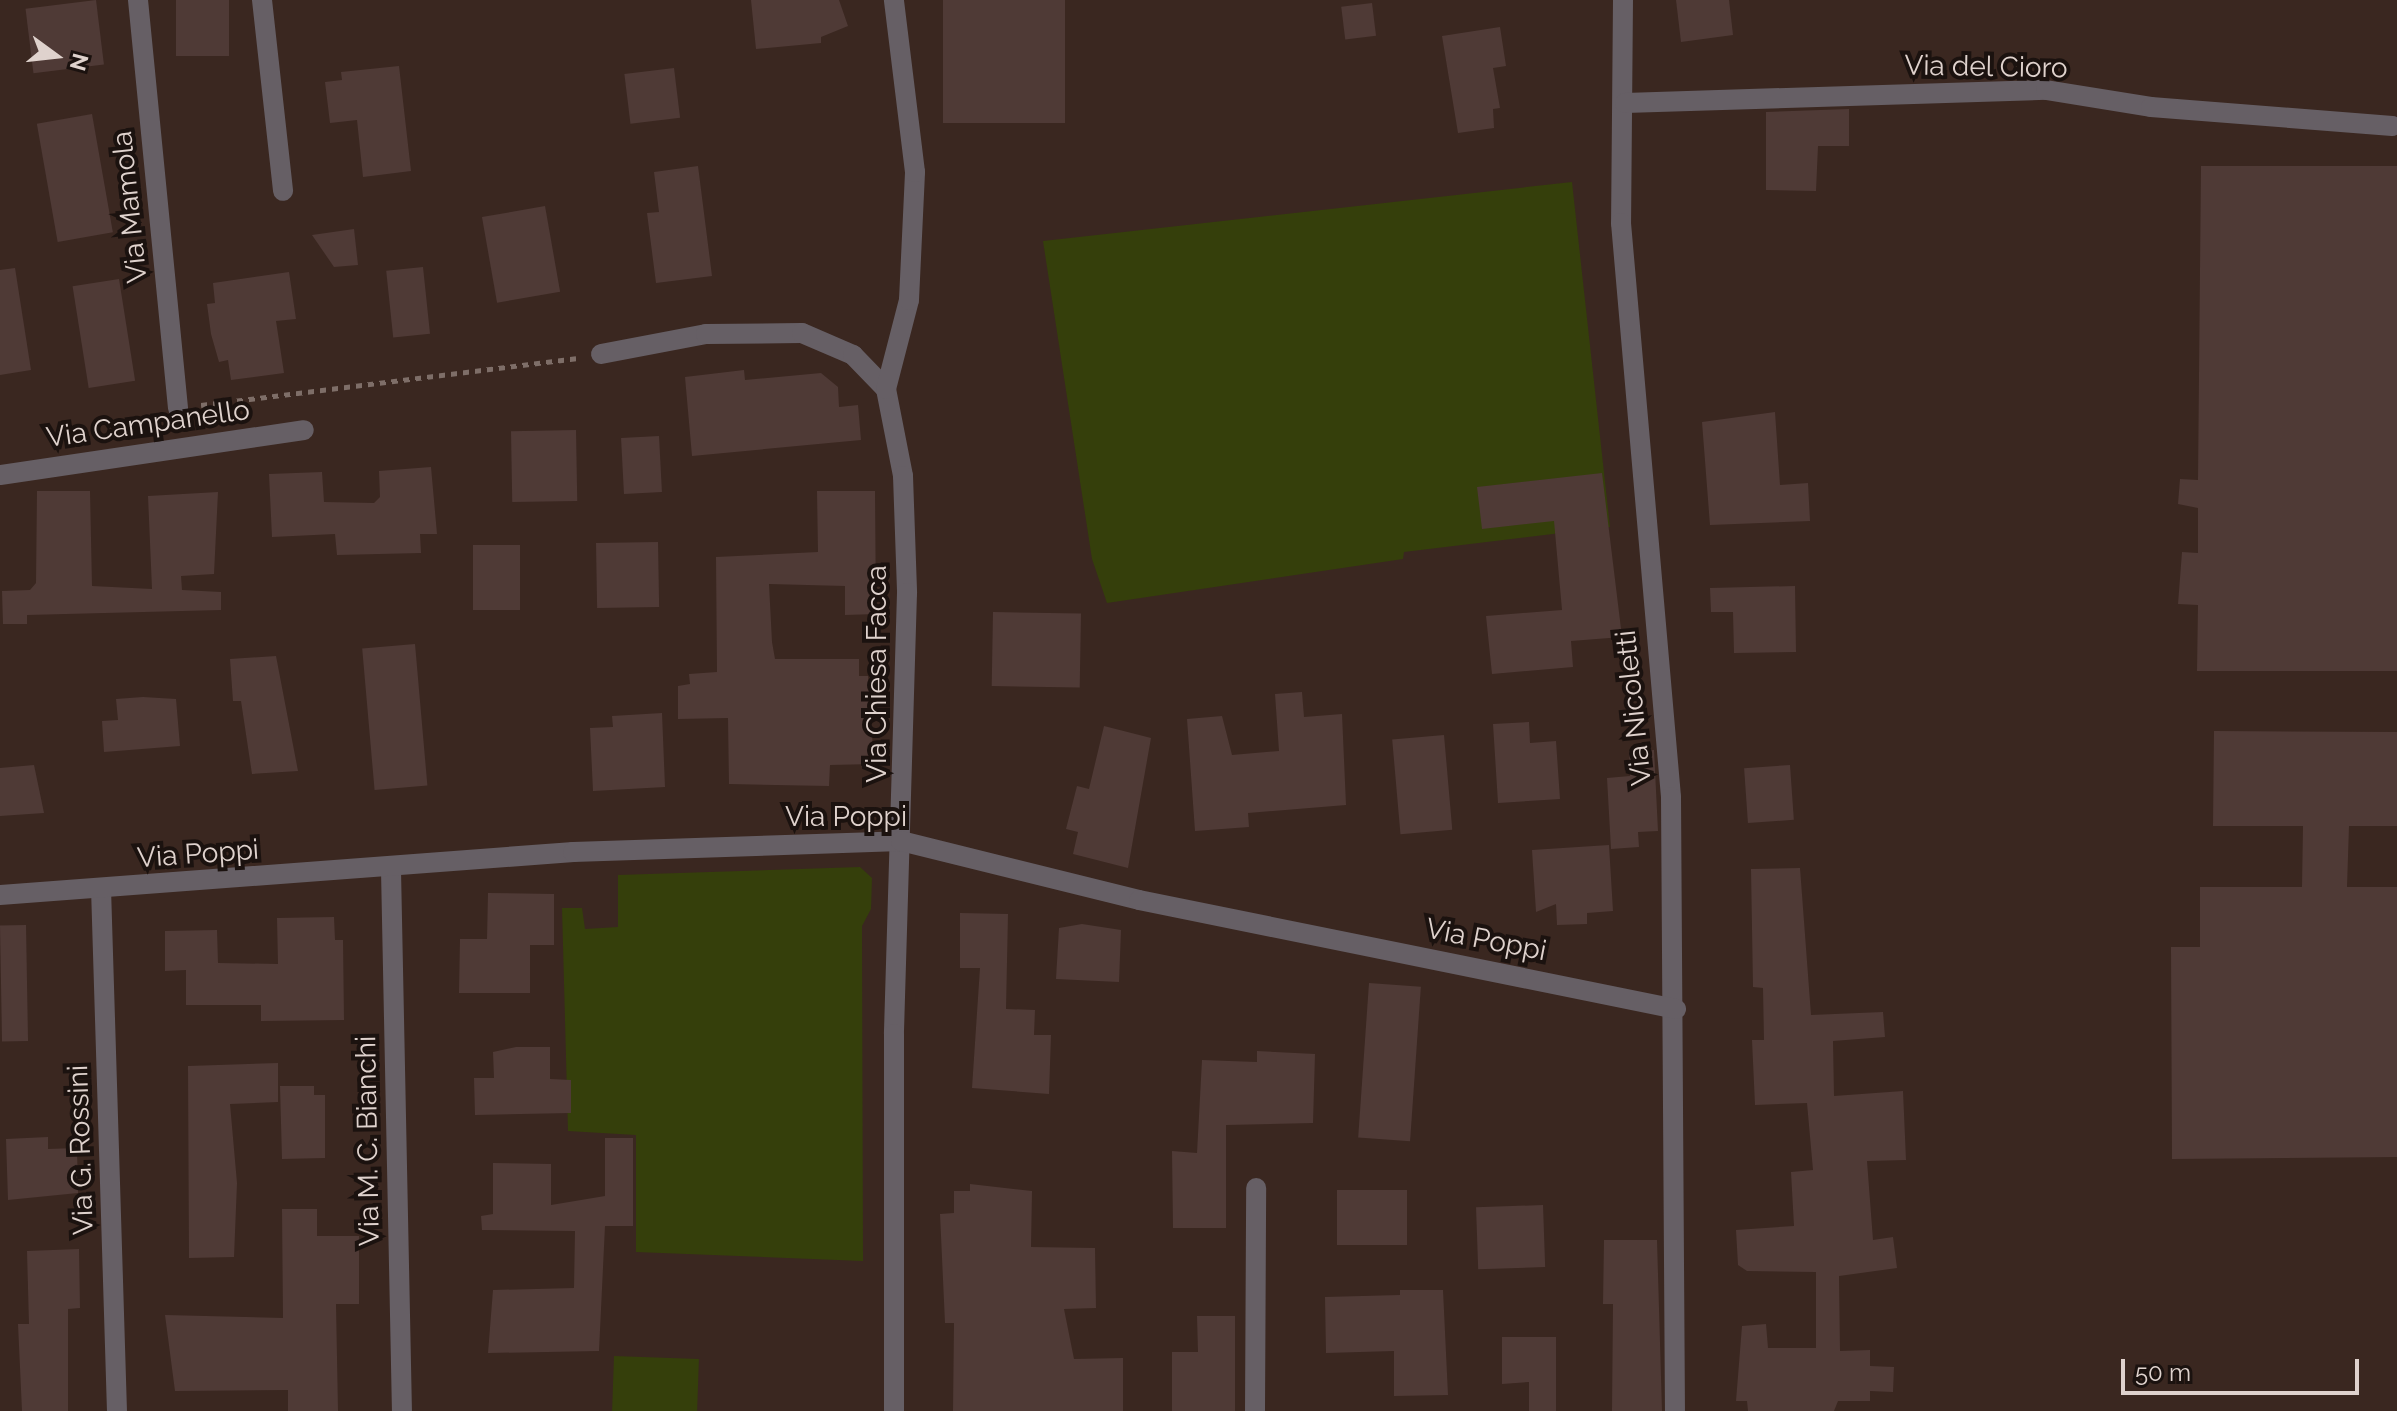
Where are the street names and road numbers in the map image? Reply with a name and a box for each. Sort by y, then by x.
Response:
street label: Via del Cioro [1904,49,2068,85]
street label: Via Mamola [105,129,155,285]
street label: Via Campanello [44,393,252,455]
street label: Via Chiesa Facca [860,565,894,783]
street label: Via Nicoletti [1609,629,1659,787]
street label: Via Poppi [785,800,907,834]
street label: Via Poppi [136,833,260,875]
street label: Via Poppi [1423,912,1549,968]
street label: Via M. C. Bianchi [349,1036,387,1246]
street label: Via G. Rossini [61,1064,101,1236]

